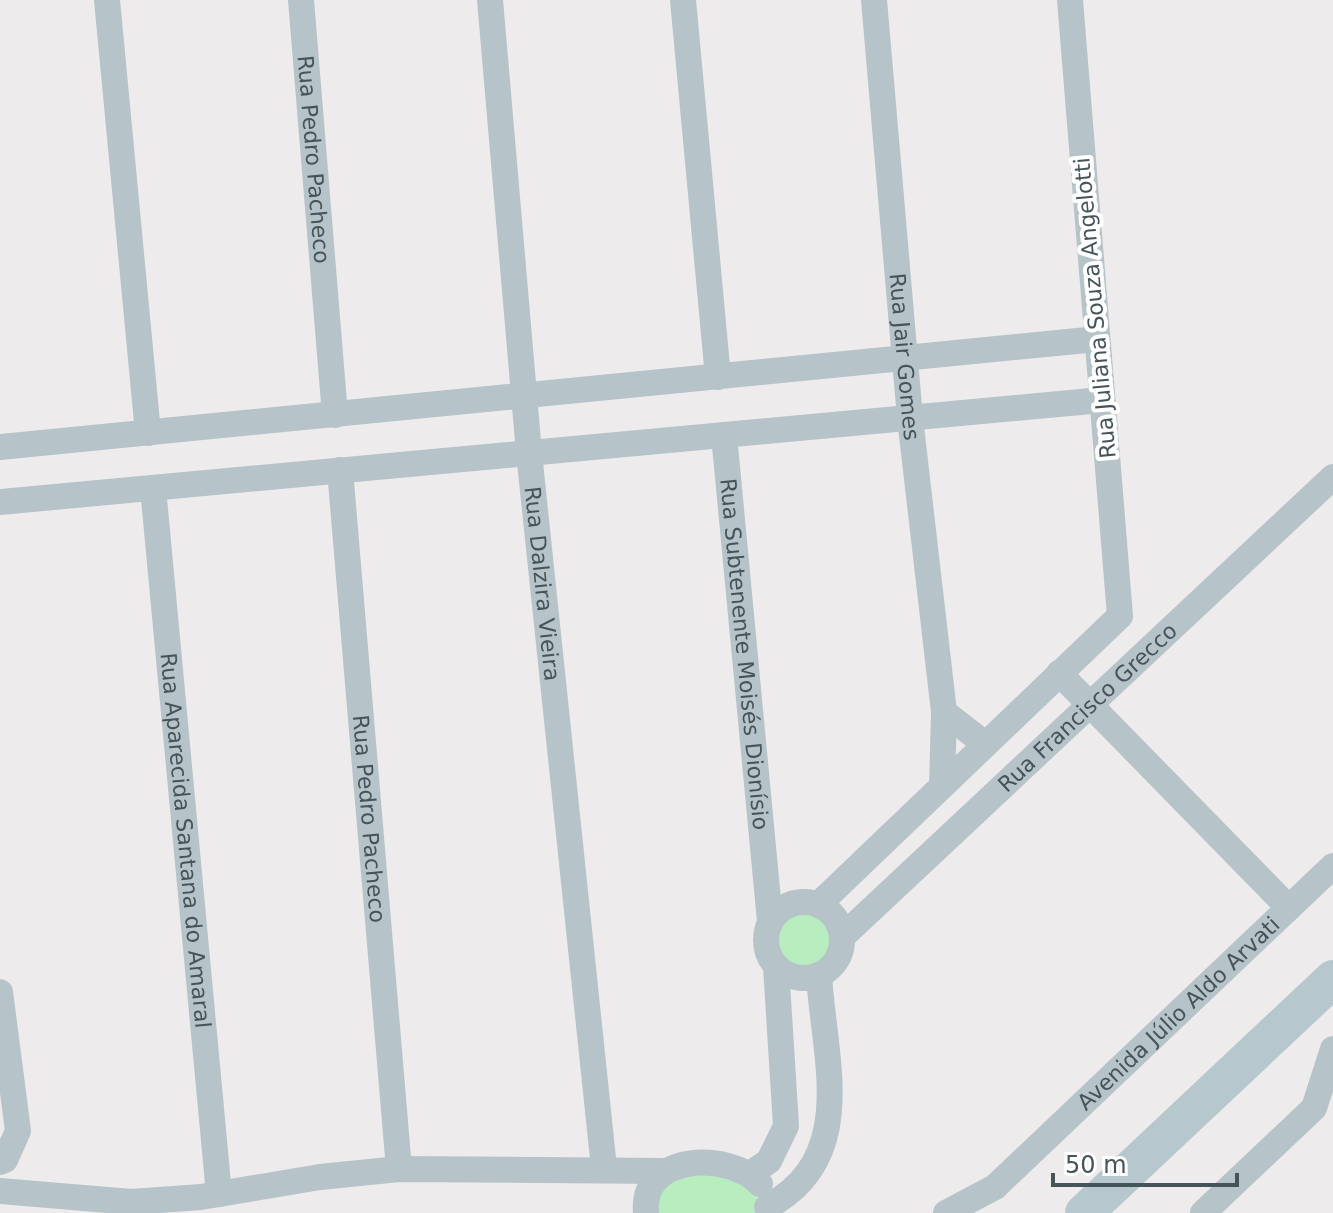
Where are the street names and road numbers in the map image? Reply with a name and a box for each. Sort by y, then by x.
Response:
street label: Rua Pedro Pacheco [293,54,335,265]
street label: Rua Juliana Souza Angelotti [1069,156,1121,460]
street label: Rua Jair Gomes [885,272,925,442]
street label: Rua Subtenente Moisés Dionísio [716,477,774,831]
street label: Rua Dalzira Vieira [520,485,565,682]
street label: Rua Francisco Grecco [993,618,1182,797]
street label: Rua Aparecida Santana do Amaral [156,652,216,1029]
street label: Rua Pedro Pacheco [348,714,391,924]
street label: Avenida Júlio Aldo Arvati [1072,911,1284,1115]

